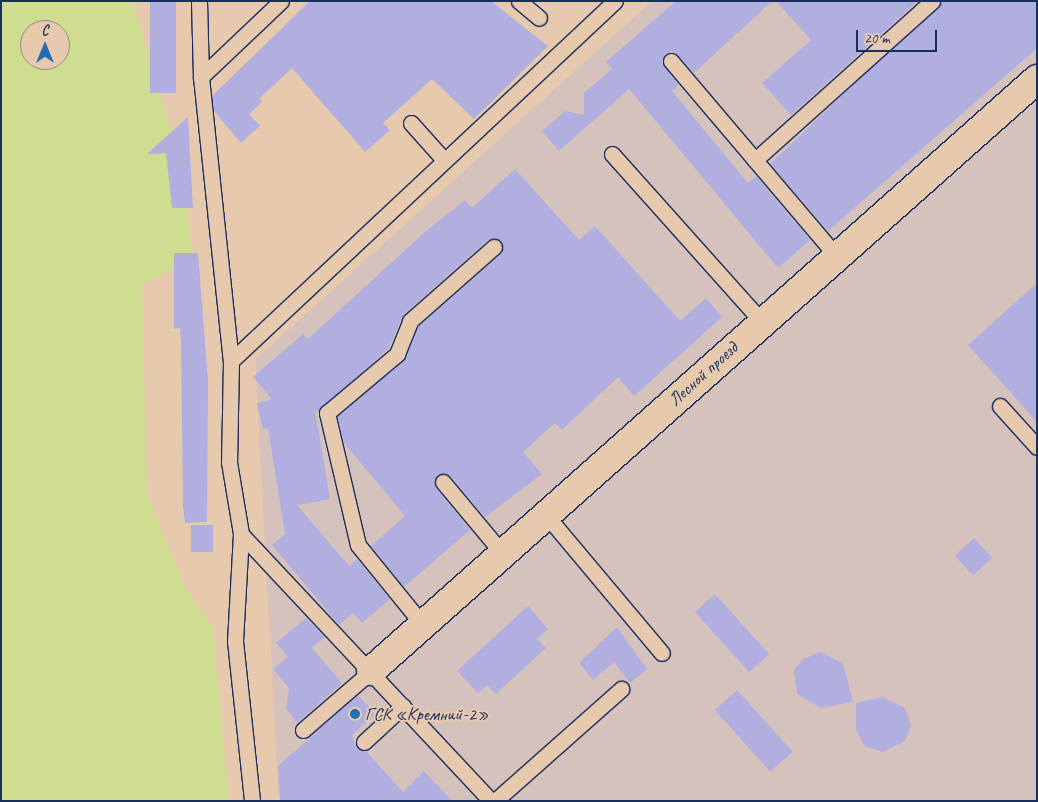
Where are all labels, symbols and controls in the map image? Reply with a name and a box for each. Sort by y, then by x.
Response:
north arrow [20,20,70,70]
scale bar [858,20,939,52]
text: С [42,22,48,39]
text: 20 m [864,29,890,48]
street label: Лесной проезд [664,337,742,411]
place label: ГСК «Кремний-2» [365,703,489,725]
marker: ГСК «Кремний-2» [349,708,361,720]

